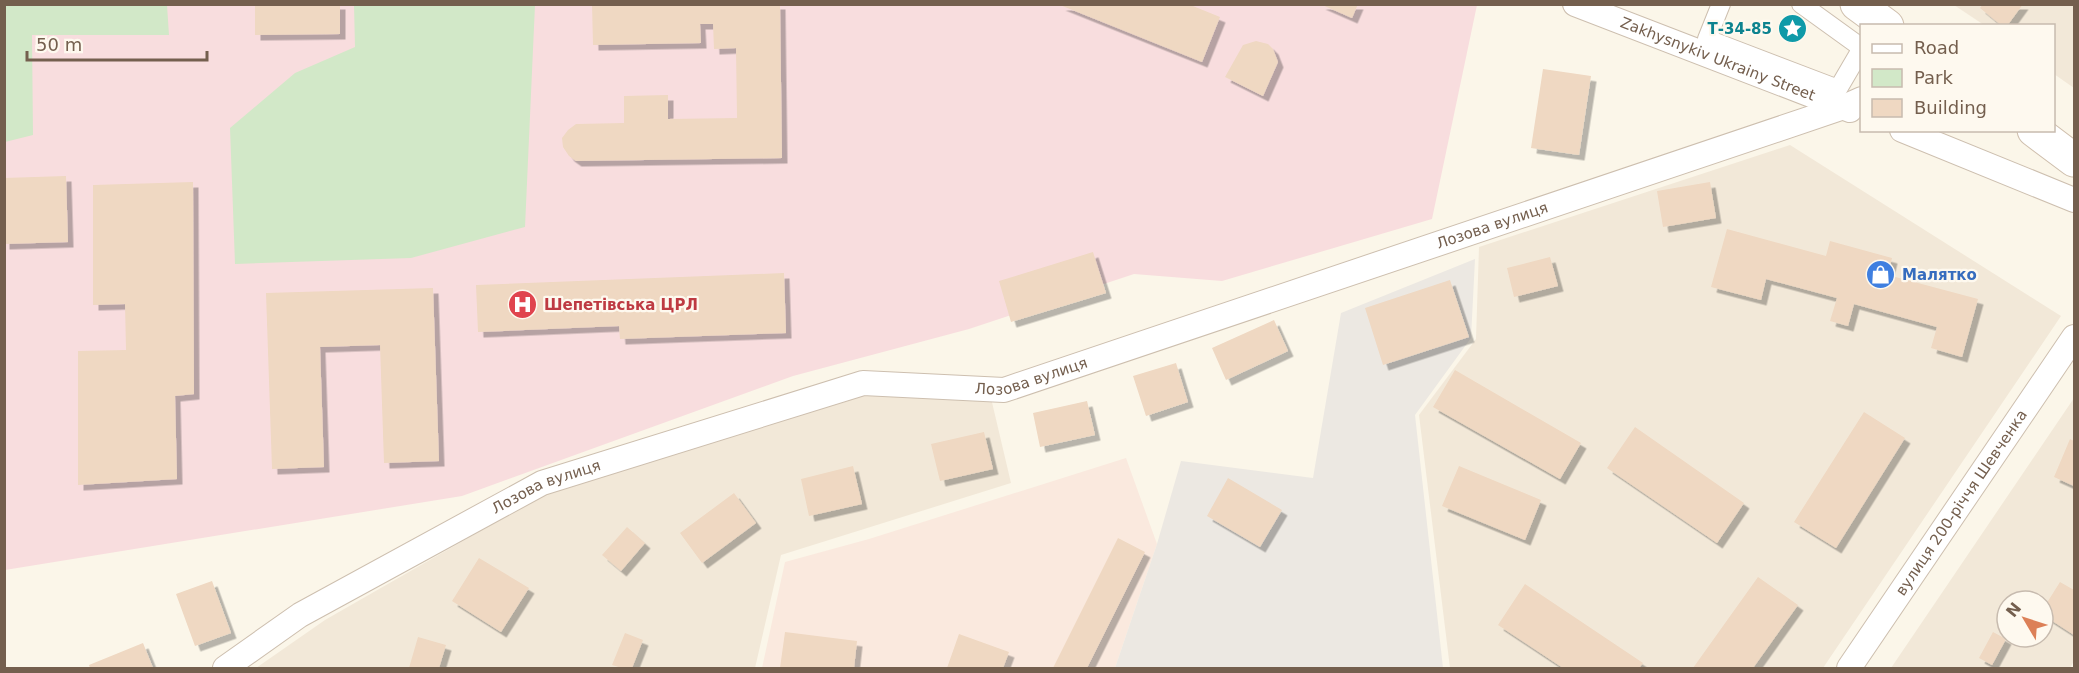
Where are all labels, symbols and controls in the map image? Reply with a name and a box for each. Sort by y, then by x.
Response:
street label: Zakhysnykiv Ukrainy Street [1618,13,1818,105]
place icon: Т-34-85 [1777,13,1809,45]
place label: Т-34-85 [1708,20,1772,38]
scale bar [27,24,207,62]
legend [1860,24,2055,132]
text: 50 m [36,34,82,55]
text: Road [1914,37,1959,58]
text: Park [1914,67,1953,88]
text: Building [1914,97,1987,118]
street label: Лозова вулиця [1434,198,1550,253]
shop icon: Малятко [1865,259,1897,291]
place label: Малятко [1902,266,1977,284]
hospital icon: Шепетівська ЦРЛ [507,289,539,321]
place label: Шепетівська ЦРЛ [544,296,698,314]
street label: Лозова вулиця [974,354,1090,399]
street label: вулиця 200-річчя Шевченка [1892,406,2031,599]
street label: Лозова вулиця [489,456,603,518]
north arrow [1995,589,2055,649]
text: N [2002,599,2025,621]

